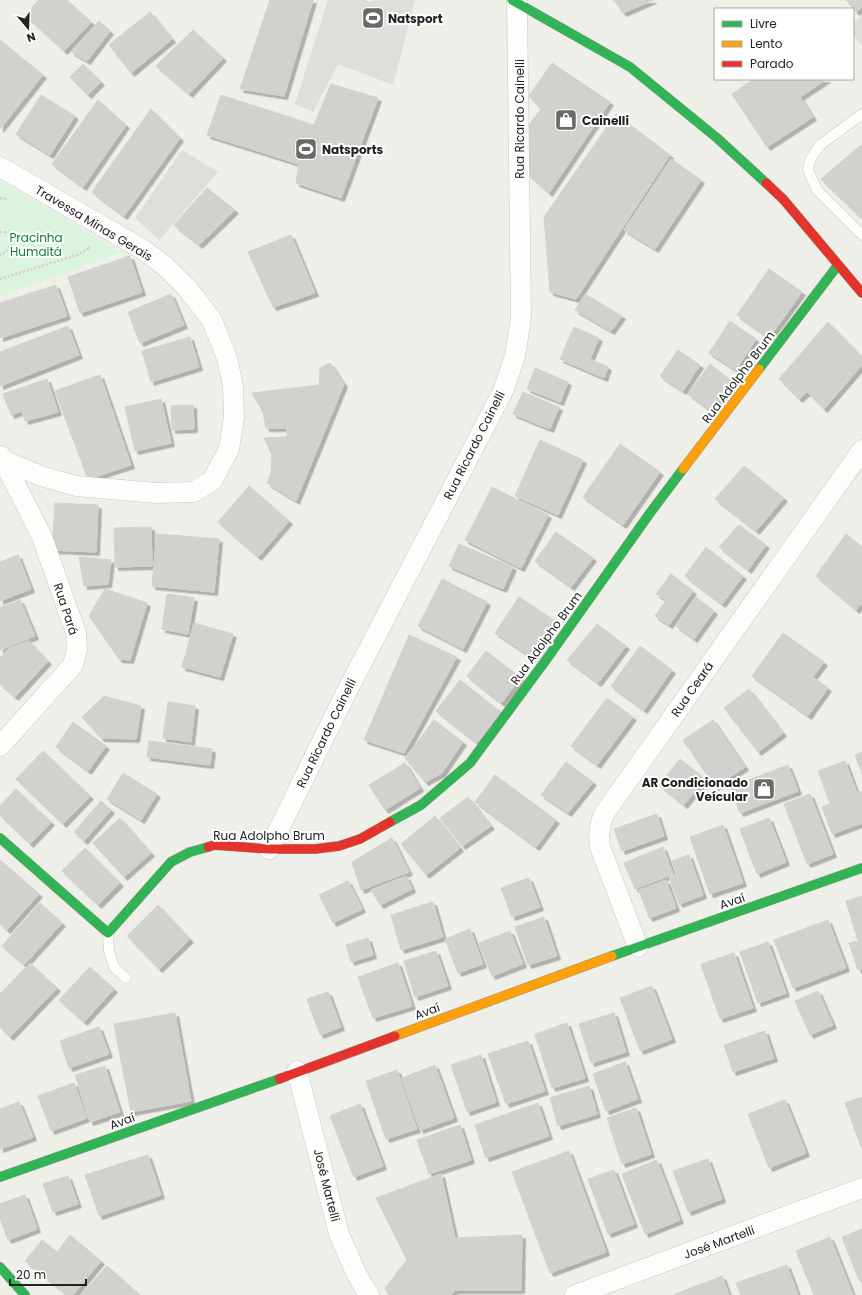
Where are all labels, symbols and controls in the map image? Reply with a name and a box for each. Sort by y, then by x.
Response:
sports icon: Natsport [360,5,386,31]
north arrow [8,8,48,48]
legend [714,8,854,80]
place label: Natsport [388,10,443,27]
text: Livre [750,15,777,32]
text: N [25,29,38,46]
text: Lento [750,35,783,52]
text: Parado [750,55,794,72]
street label: Rua Ricardo Cainelli [511,59,528,179]
shop icon: Cainelli [553,107,579,133]
place label: Cainelli [582,112,629,129]
sports icon: Natsports [293,136,319,162]
place label: Natsports [322,141,384,158]
street label: Travessa Minas Gerais [32,181,156,265]
park label: Pracinha Humaitá [9,229,63,260]
street label: Rua Adolpho Brum [698,327,778,427]
street label: Rua Ricardo Cainelli [439,388,509,502]
street label: Rua Pará [50,581,82,637]
street label: Rua Adolpho Brum [506,588,586,688]
street label: Rua Ceará [667,658,717,720]
street label: Rua Ricardo Cainelli [292,675,360,791]
place label: AR Condicionado Veícular [642,774,748,805]
shop icon: AR Condicionado Veícular [751,776,777,802]
street label: Rua Adolpho Brum [213,827,325,844]
street label: Avaí [717,889,747,913]
street label: Avaí [412,999,442,1023]
street label: Avaí [107,1109,137,1133]
street label: José Martelli [310,1147,344,1223]
street label: José Martelli [681,1221,757,1263]
scale bar [10,1261,86,1287]
text: 20 m [16,1266,46,1283]

